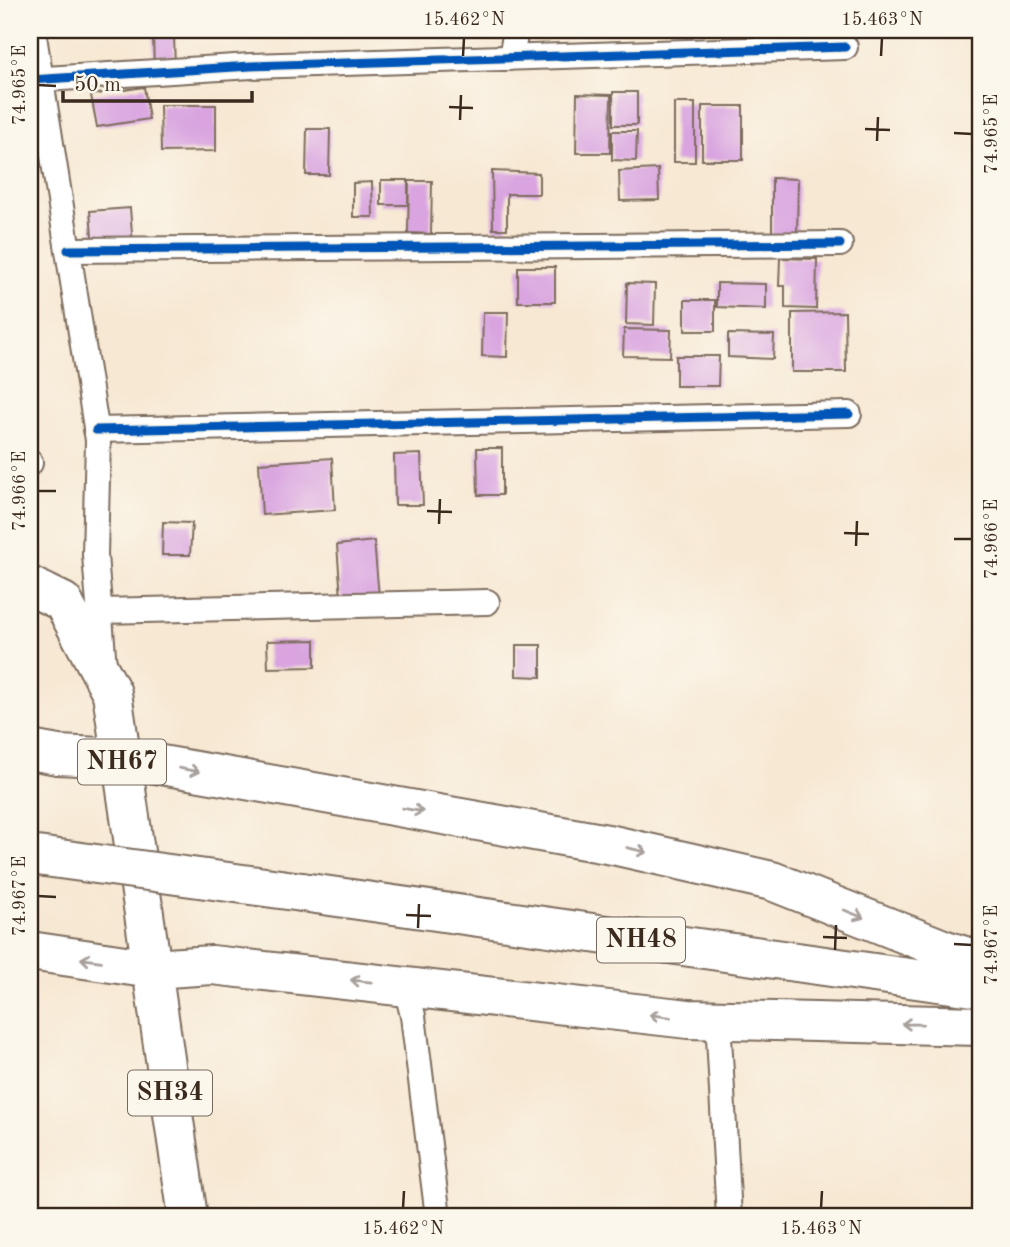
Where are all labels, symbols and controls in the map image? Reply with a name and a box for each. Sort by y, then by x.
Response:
text: 15.462°N [423,11,505,29]
text: 15.463°N [841,11,923,29]
text: 74.965°E [11,45,29,125]
scale bar [63,60,252,104]
text: 50 m [74,75,121,96]
text: 74.965°E [983,94,1001,174]
text: 74.966°E [11,451,29,531]
text: 74.966°E [983,499,1001,579]
road number: NH67 [78,740,166,784]
one-way arrow [177,764,200,777]
one-way arrow [401,803,424,817]
one-way arrow [625,844,648,858]
text: 74.967°E [11,856,29,936]
text: 74.967°E [983,905,1001,985]
one-way arrow [843,908,865,921]
road number: NH48 [597,917,685,962]
one-way arrow [80,953,103,966]
one-way arrow [350,975,373,988]
one-way arrow [649,1009,672,1022]
one-way arrow [901,1018,924,1031]
road number: SH34 [128,1070,212,1116]
text: 15.462°N [362,1220,444,1238]
text: 15.463°N [780,1220,862,1238]

